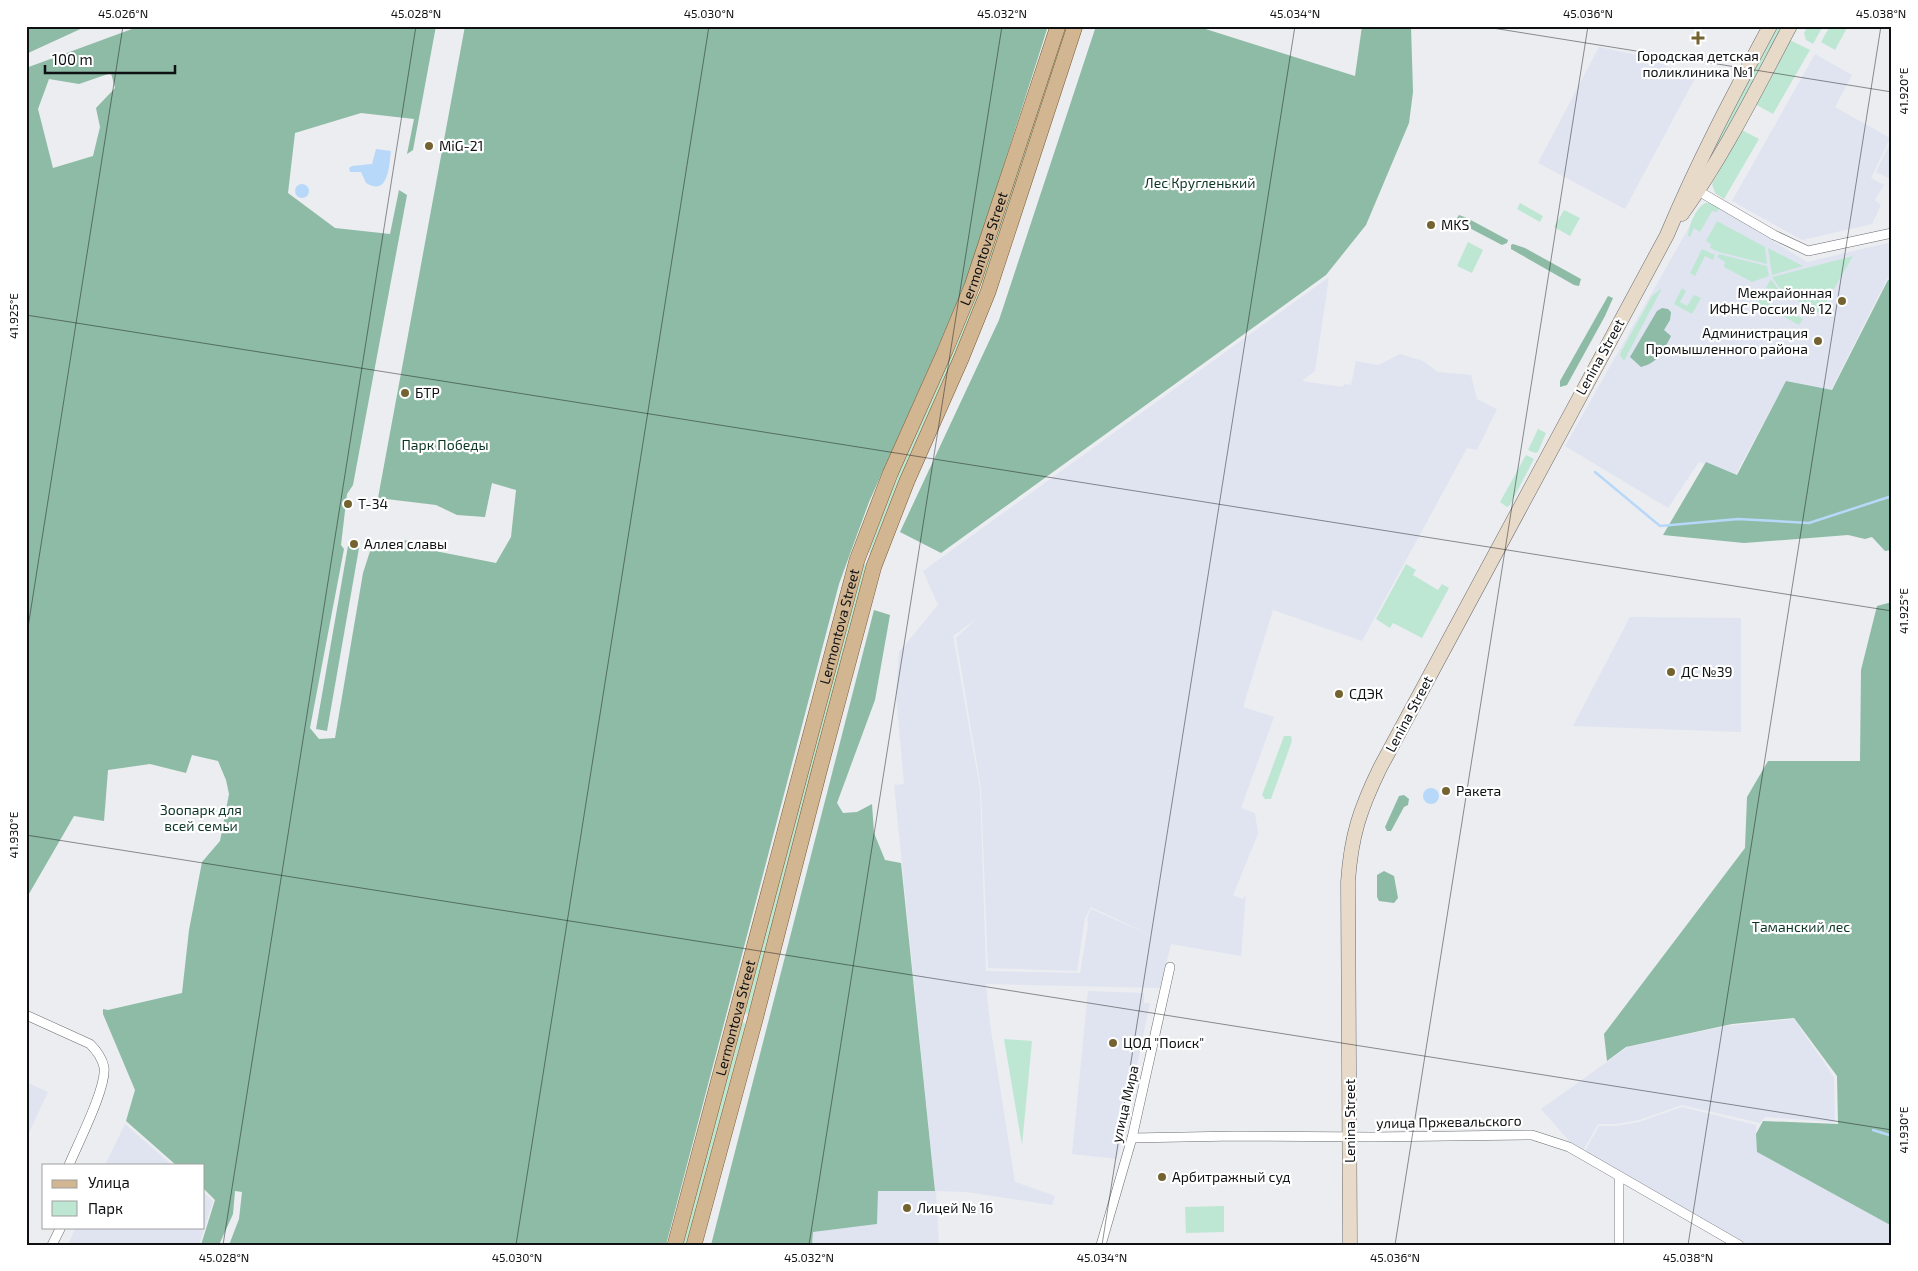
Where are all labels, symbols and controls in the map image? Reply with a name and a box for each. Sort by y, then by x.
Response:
text: 45.026°N [98,6,148,20]
text: 45.028°N [391,6,441,20]
text: 45.030°N [684,6,734,20]
text: 45.032°N [977,6,1027,20]
text: 45.034°N [1270,6,1320,20]
text: 45.036°N [1563,6,1613,20]
text: 45.038°N [1856,6,1906,20]
marker: Городская детская поликлиника №1 [1691,31,1705,45]
scale bar [45,42,175,74]
place label: Городская детская поликлиника №1 [1637,47,1759,80]
text: 100 m [52,50,93,68]
text: 41.920°E [1896,67,1910,114]
place label: MiG-21 [439,137,483,154]
marker: MiG-21 [423,140,435,152]
park label: Лес Кругленький [1145,174,1255,191]
street label: Lermontova Street [956,190,1011,308]
place label: MKS [1441,216,1470,233]
marker: MKS [1425,219,1437,231]
place label: Межрайонная ИФНС России № 12 [1709,284,1832,317]
text: 41.925°E [6,293,20,339]
marker: Межрайонная ИФНС России № 12 [1836,295,1848,307]
street label: Lenina Street [1572,316,1627,398]
place label: Администрация Промышленного района [1645,324,1808,357]
marker: Администрация Промышленного района [1812,335,1824,347]
place label: БТР [415,384,440,401]
marker: БТР [399,387,411,399]
park label: Парк Победы [401,436,489,453]
place label: Т-34 [358,495,388,512]
marker: Т-34 [342,498,354,510]
place label: Аллея славы [364,535,447,552]
marker: Аллея славы [348,538,360,550]
street label: Lermontova Street [815,567,862,686]
text: 41.925°E [1896,588,1910,634]
place label: ДС №39 [1681,663,1733,680]
marker: ДС №39 [1665,666,1677,678]
street label: Lenina Street [1381,673,1436,755]
place label: СДЭК [1349,685,1383,702]
marker: СДЭК [1333,688,1345,700]
place label: Ракета [1456,782,1501,799]
marker: Ракета [1440,785,1452,797]
park label: Зоопарк для всей семьи [160,801,242,834]
text: 41.930°E [6,811,20,858]
park label: Таманский лес [1752,918,1850,935]
street label: Lermontova Street [711,958,758,1077]
place label: ЦОД "Поиск" [1123,1034,1204,1051]
marker: ЦОД "Поиск" [1107,1037,1119,1049]
street label: улица Мира [1107,1064,1142,1144]
street label: Lenina Street [1341,1079,1358,1163]
text: 41.930°E [1896,1106,1910,1153]
street label: улица Пржевальского [1376,1112,1522,1131]
legend [42,1164,205,1228]
place label: Арбитражный суд [1172,1168,1291,1185]
marker: Арбитражный суд [1156,1171,1168,1183]
text: Улица [88,1173,130,1191]
text: Парк [88,1199,123,1217]
place label: Лицей № 16 [917,1199,993,1216]
marker: Лицей № 16 [901,1202,913,1214]
text: 45.028°N [199,1250,249,1264]
text: 45.030°N [492,1250,542,1264]
text: 45.032°N [784,1250,834,1264]
text: 45.034°N [1077,1250,1127,1264]
text: 45.036°N [1370,1250,1420,1264]
text: 45.038°N [1663,1250,1713,1264]

